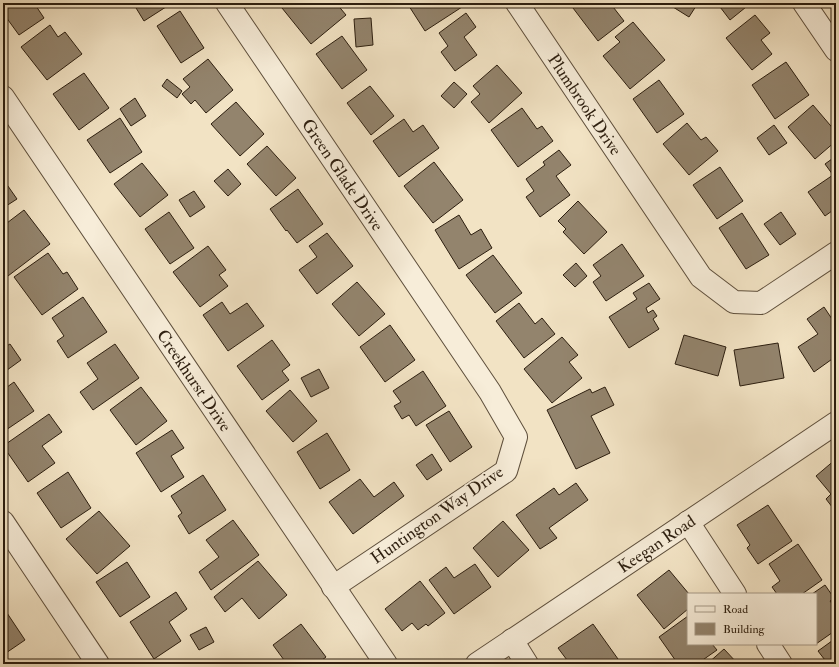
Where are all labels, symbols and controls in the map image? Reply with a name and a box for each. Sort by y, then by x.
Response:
street label: Plumbrook Drive [543,50,627,159]
street label: Green Glade Drive [298,114,388,235]
street label: Creekhurst Drive [153,325,236,435]
street label: Huntington Way Drive [367,461,508,569]
street label: Keegan Road [613,510,700,577]
legend [687,593,817,645]
text: Road [723,602,748,617]
text: Building [723,622,766,637]

